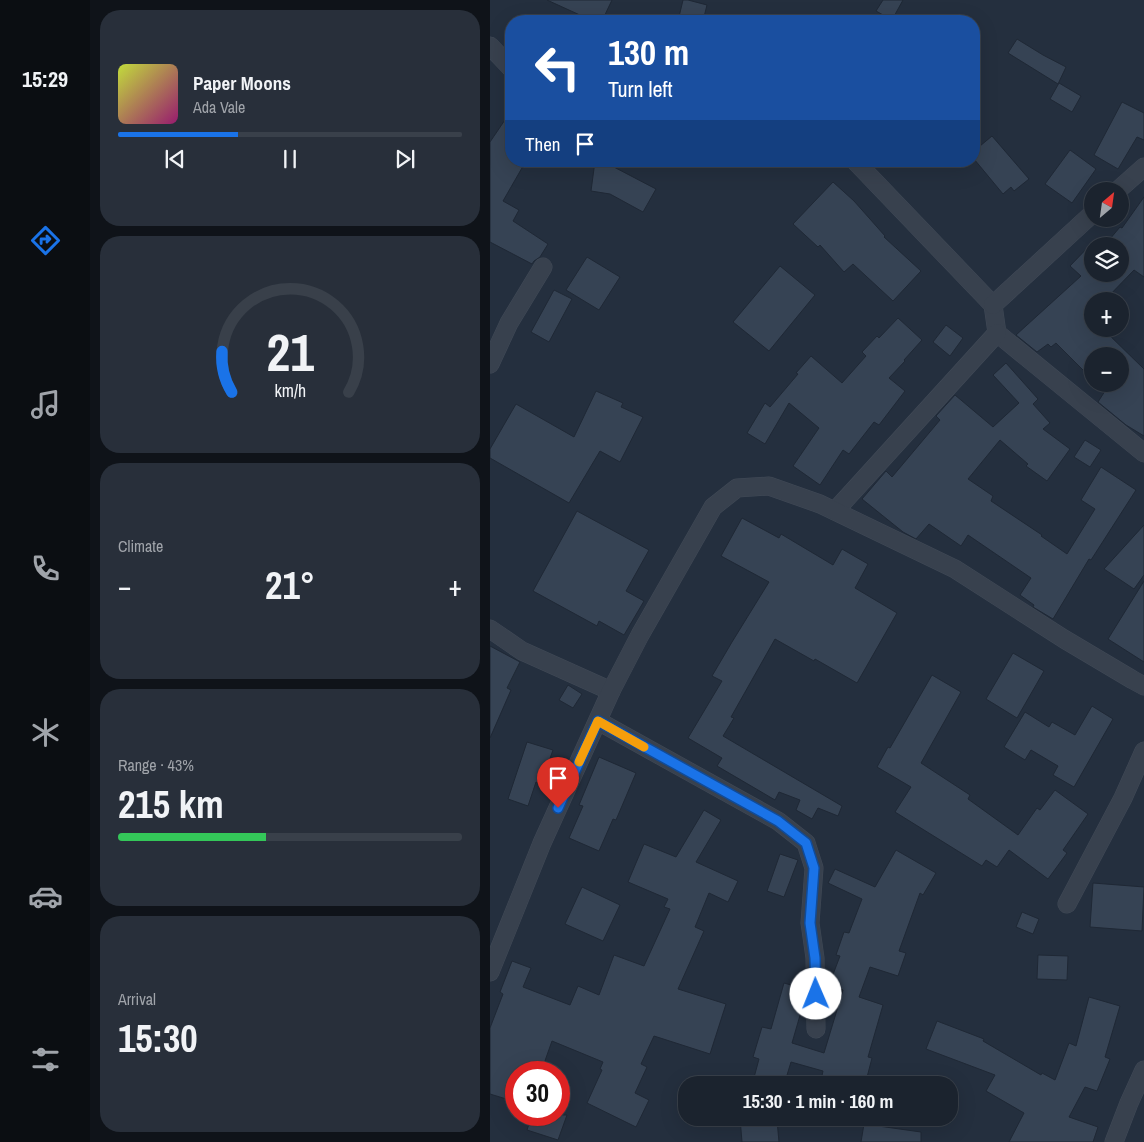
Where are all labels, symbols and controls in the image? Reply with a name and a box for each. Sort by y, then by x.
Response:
text: 130 m [608,29,689,76]
icon: left [525,35,590,100]
text: 15:29 [22,64,68,94]
text: Paper Moons [193,70,291,96]
text: Turn left [608,74,673,104]
text: Ada Vale [193,96,245,118]
icon: arrive [571,130,599,158]
text: Then [525,131,561,157]
icon: previous [161,145,189,173]
icon: pause [276,145,304,173]
icon: next [391,145,419,173]
north arrow [1084,182,1129,228]
map controls [1084,182,1129,392]
icon: directions [28,223,63,258]
button: layers [1084,237,1129,282]
button: + [1084,292,1129,337]
text: 21 [266,317,314,387]
button: − [1084,347,1129,392]
text: km/h [274,379,306,403]
icon: music [28,387,63,422]
text: Climate [118,535,163,557]
icon: phone [28,551,63,586]
text: 21° [265,560,315,611]
text: − [118,567,131,605]
text: + [449,567,462,605]
icon: climate [28,715,63,750]
text: Range · 43% [118,754,194,776]
pin [537,757,579,808]
icon: arrive [544,764,572,792]
text: 215 km [118,779,224,830]
icon: car [28,879,63,914]
position arrow [789,967,841,1019]
text: Arrival [118,988,156,1010]
text: 15:30 [118,1013,198,1064]
icon: filters [28,1042,63,1077]
speed limit sign: 30 [505,1061,570,1126]
text: 15:30 · 1 min · 160 m [743,1088,893,1114]

